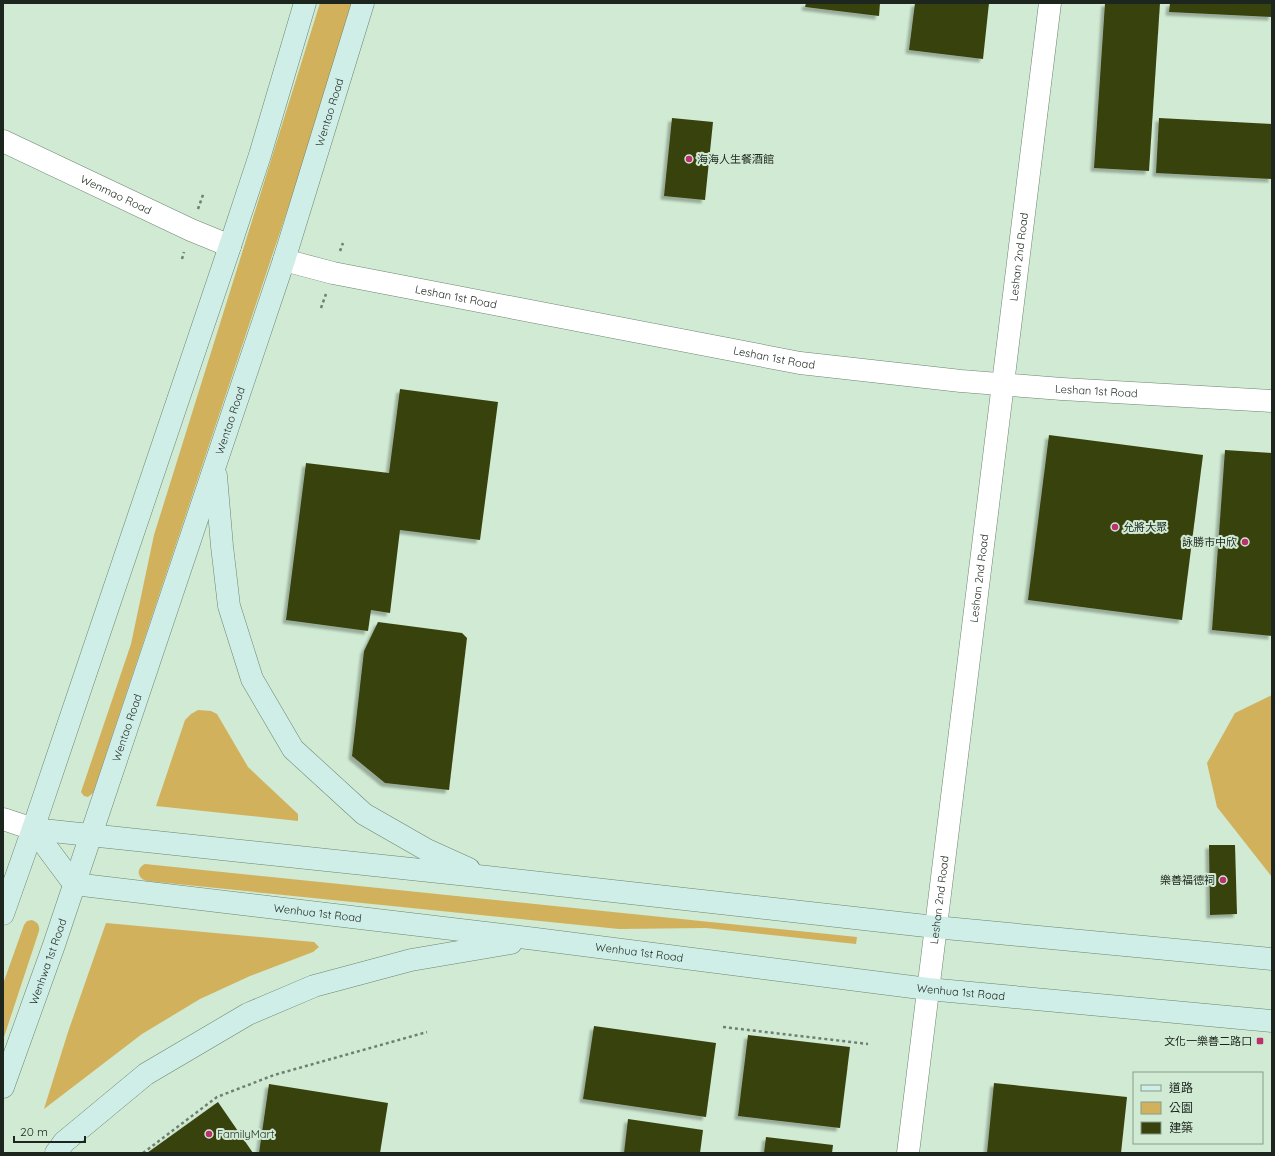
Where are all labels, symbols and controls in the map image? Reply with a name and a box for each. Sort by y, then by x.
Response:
street label: Wentao Road [312,77,346,148]
place label: 海海人生餐酒館 [697,152,774,166]
marker: 海海人生餐酒館 [684,154,694,164]
street label: Wenmao Road [78,172,154,217]
street label: Leshan 2nd Road [1006,212,1031,302]
street label: Leshan 1st Road [414,282,498,311]
street label: Leshan 1st Road [732,343,816,372]
street label: Leshan 1st Road [1054,381,1138,400]
street label: Wentao Road [212,385,248,456]
place label: 允將大聚 [1123,520,1167,534]
marker: 允將大聚 [1110,522,1120,532]
street label: Leshan 2nd Road [967,533,991,623]
place label: 詠勝市中欣 [1182,535,1237,549]
marker: 詠勝市中欣 [1240,537,1250,547]
street label: Wentao Road [109,692,145,763]
street label: Leshan 2nd Road [927,855,952,945]
place label: 樂善福德祠 [1160,873,1215,887]
marker: 樂善福德祠 [1218,875,1228,885]
street label: Wenhua 1st Road [273,901,362,925]
street label: Wenhwa 1st Road [26,917,69,1007]
street label: Wenhua 1st Road [594,940,684,965]
street label: Wenhua 1st Road [916,981,1006,1003]
place label: 文化一樂善二路口 [1164,1034,1252,1048]
marker: 文化一樂善二路口 [1255,1036,1265,1046]
legend [1133,1072,1263,1144]
text: 道路 [1169,1080,1193,1095]
text: 公園 [1169,1100,1193,1115]
scale bar [14,1118,85,1144]
text: 建築 [1169,1120,1193,1135]
text: 20 m [20,1124,48,1139]
place label: FamilyMart [217,1127,275,1141]
marker: FamilyMart [204,1129,214,1139]

